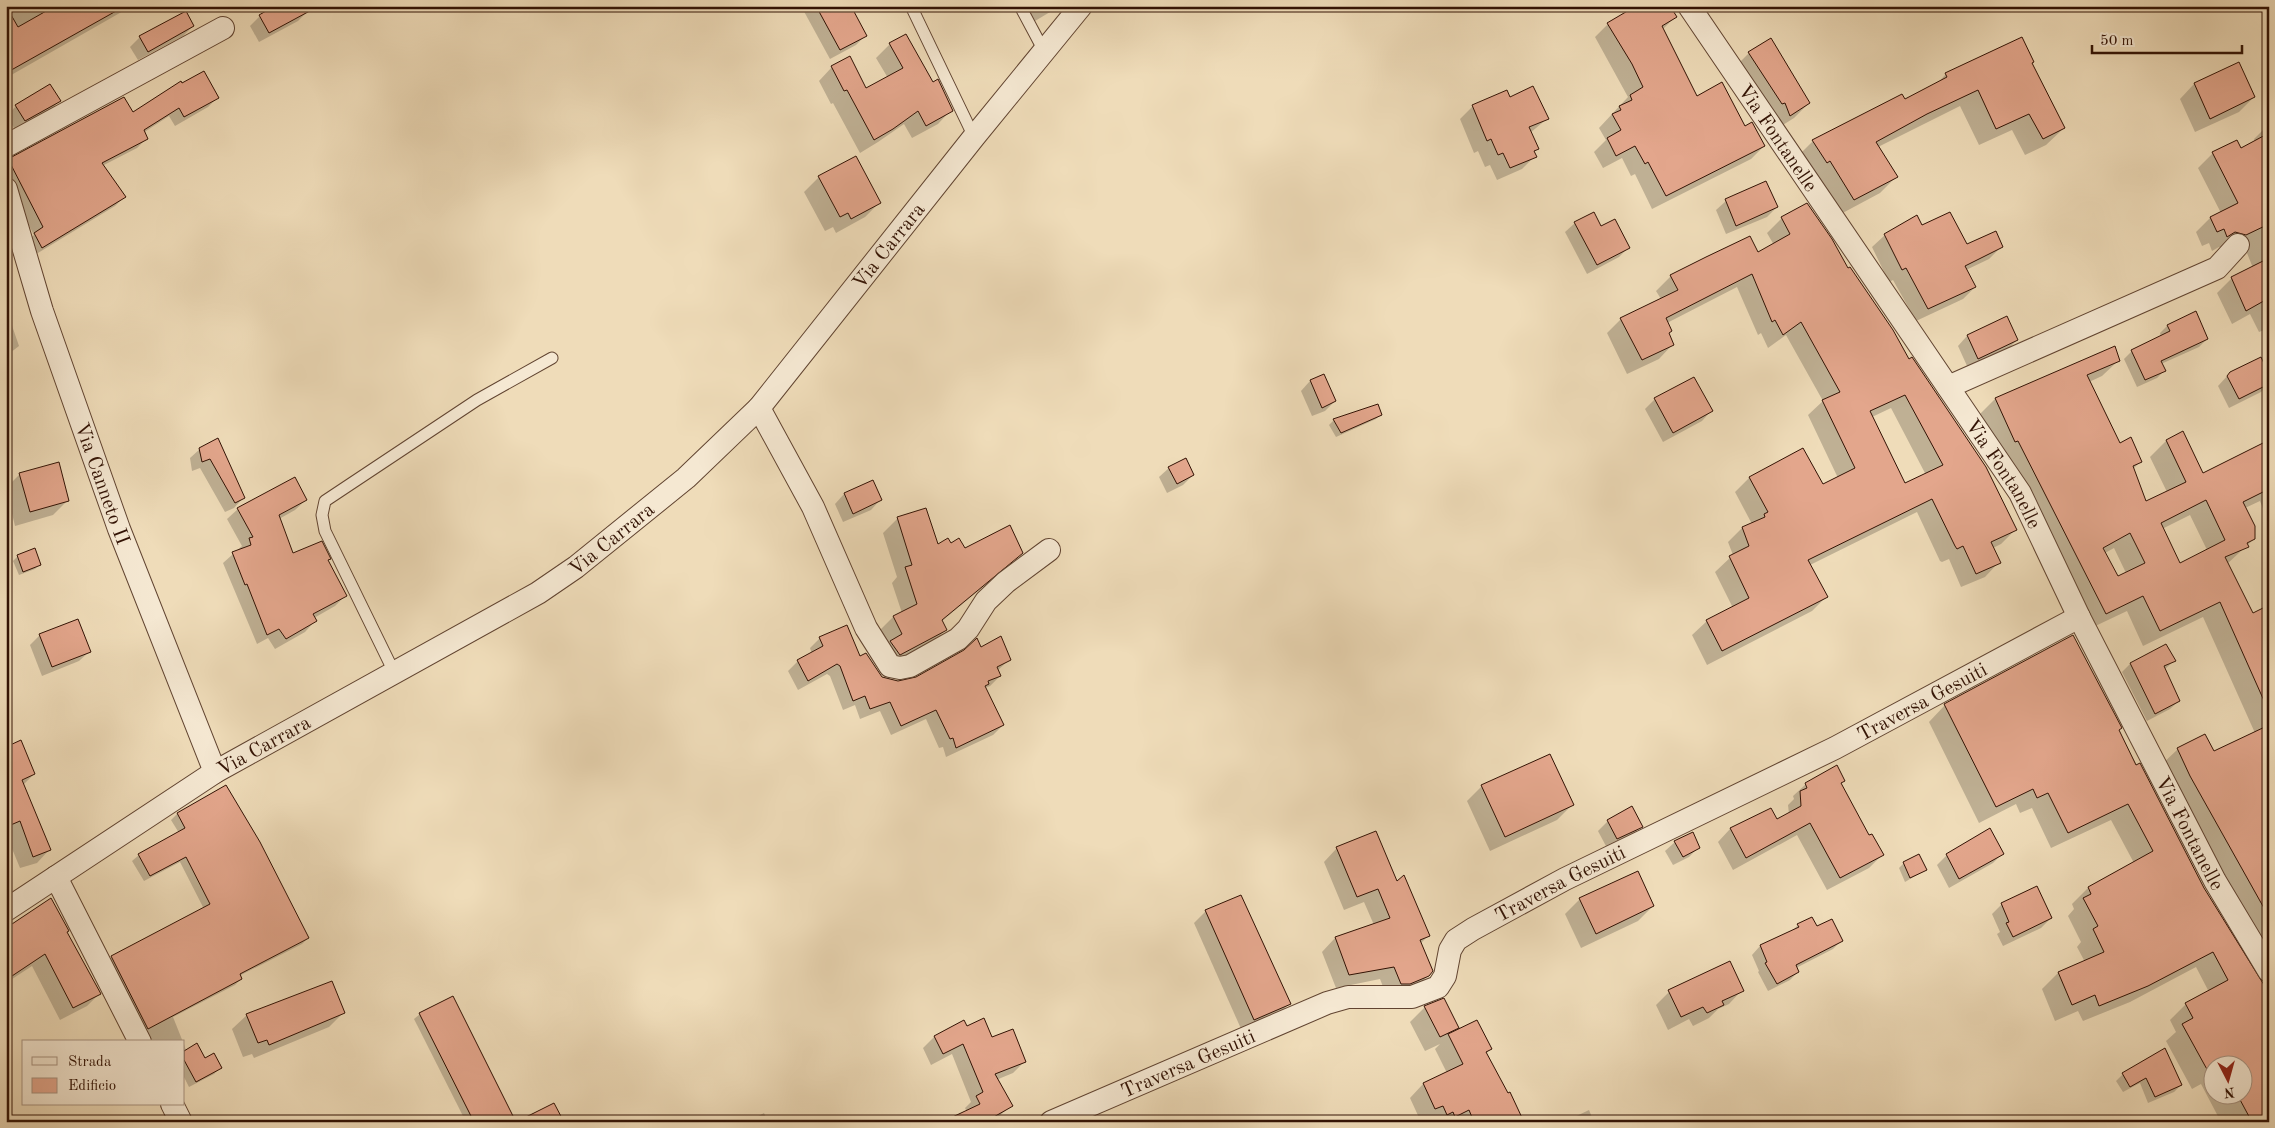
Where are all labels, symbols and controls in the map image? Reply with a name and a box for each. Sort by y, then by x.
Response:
scale bar [2092,22,2242,54]
text: 50 m [2100,34,2134,49]
street label: Via Fontanelle [1733,81,1820,196]
street label: Via Carrara [850,200,930,293]
street label: Via Fontanelle [1961,416,2043,532]
street label: Via Canneto II [70,420,132,548]
street label: Via Carrara [566,500,659,580]
street label: Traversa Gesuiti [1855,660,1991,746]
street label: Via Carrara [215,713,315,781]
street label: Via Fontanelle [2151,774,2226,894]
street label: Traversa Gesuiti [1492,843,1629,927]
street label: Traversa Gesuiti [1119,1027,1259,1102]
legend [22,1040,185,1106]
text: Strada [68,1055,112,1070]
north arrow [2202,1056,2252,1106]
text: Edificio [68,1079,116,1094]
text: N [2223,1084,2235,1099]

